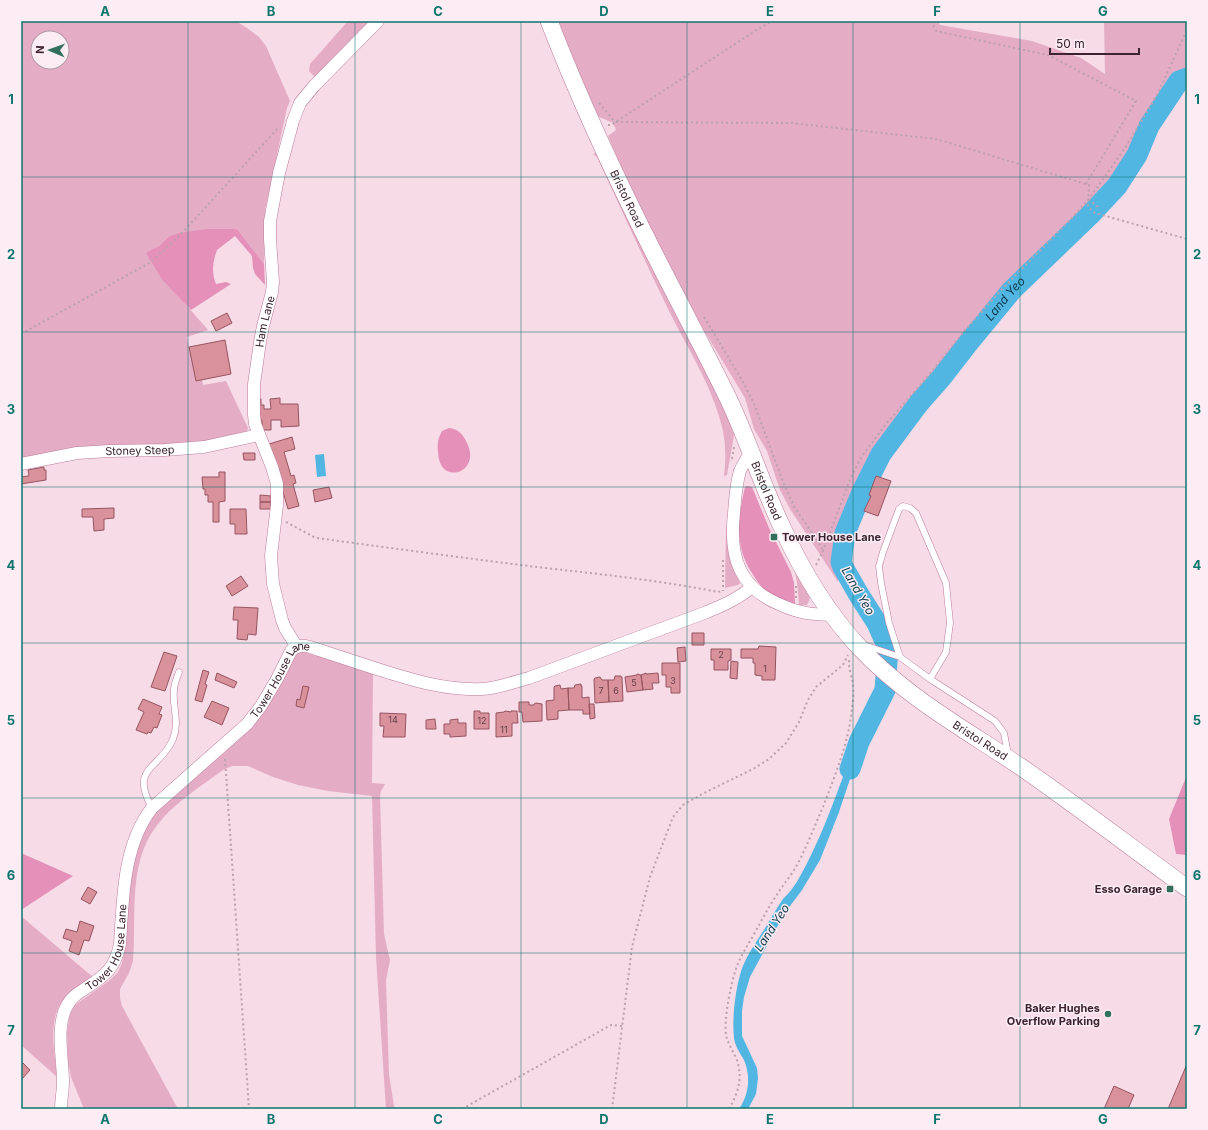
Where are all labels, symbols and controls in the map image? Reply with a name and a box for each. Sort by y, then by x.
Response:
text: A [100,3,110,19]
text: B [267,3,276,19]
text: C [433,3,443,19]
text: D [599,3,609,19]
text: E [766,3,774,19]
text: F [933,3,941,19]
text: G [1098,3,1108,19]
north arrow [30,30,70,70]
scale bar [1050,30,1139,56]
text: 50 m [1056,36,1085,51]
text: N [33,45,47,54]
text: 1 [8,91,14,107]
text: 1 [1194,91,1200,107]
street label: Bristol Road [607,167,647,230]
text: 2 [7,246,15,262]
text: 2 [1193,246,1201,262]
water label: Land Yeo [982,273,1028,324]
street label: Ham Lane [252,294,278,348]
text: 3 [7,401,15,417]
text: 3 [1193,401,1201,417]
street label: Stoney Steep [105,442,175,458]
street label: Bristol Road [748,459,785,522]
place label: Tower House Lane [782,530,882,544]
marker: Tower House Lane [769,532,779,542]
text: 4 [7,557,16,573]
text: 4 [1193,557,1202,573]
water label: Land Yeo [839,564,878,618]
street label: Tower House Lane [247,639,311,721]
house number: 2 [718,649,724,660]
house number: 1 [763,663,767,674]
house number: 3 [670,675,676,686]
house number: 5 [631,677,637,688]
house number: 7 [598,685,604,696]
house number: 6 [613,685,619,696]
text: 5 [7,712,15,728]
text: 5 [1193,712,1201,728]
house number: 14 [388,714,398,725]
house number: 12 [477,715,487,726]
street label: Bristol Road [950,718,1010,763]
house number: 11 [500,724,508,735]
text: 6 [7,867,15,883]
text: 6 [1193,867,1201,883]
place label: Esso Garage [1095,882,1162,896]
marker: Esso Garage [1165,884,1175,894]
water label: Land Yeo [751,901,792,954]
street label: Tower House Lane [83,903,130,993]
place label: Baker Hughes Overflow Parking [1007,1001,1100,1028]
marker: Baker Hughes Overflow Parking [1103,1009,1113,1019]
text: 7 [7,1022,15,1038]
text: 7 [1193,1022,1201,1038]
text: A [100,1111,110,1127]
text: B [267,1111,276,1127]
text: C [433,1111,443,1127]
text: D [599,1111,609,1127]
text: E [766,1111,774,1127]
text: F [933,1111,941,1127]
text: G [1098,1111,1108,1127]

